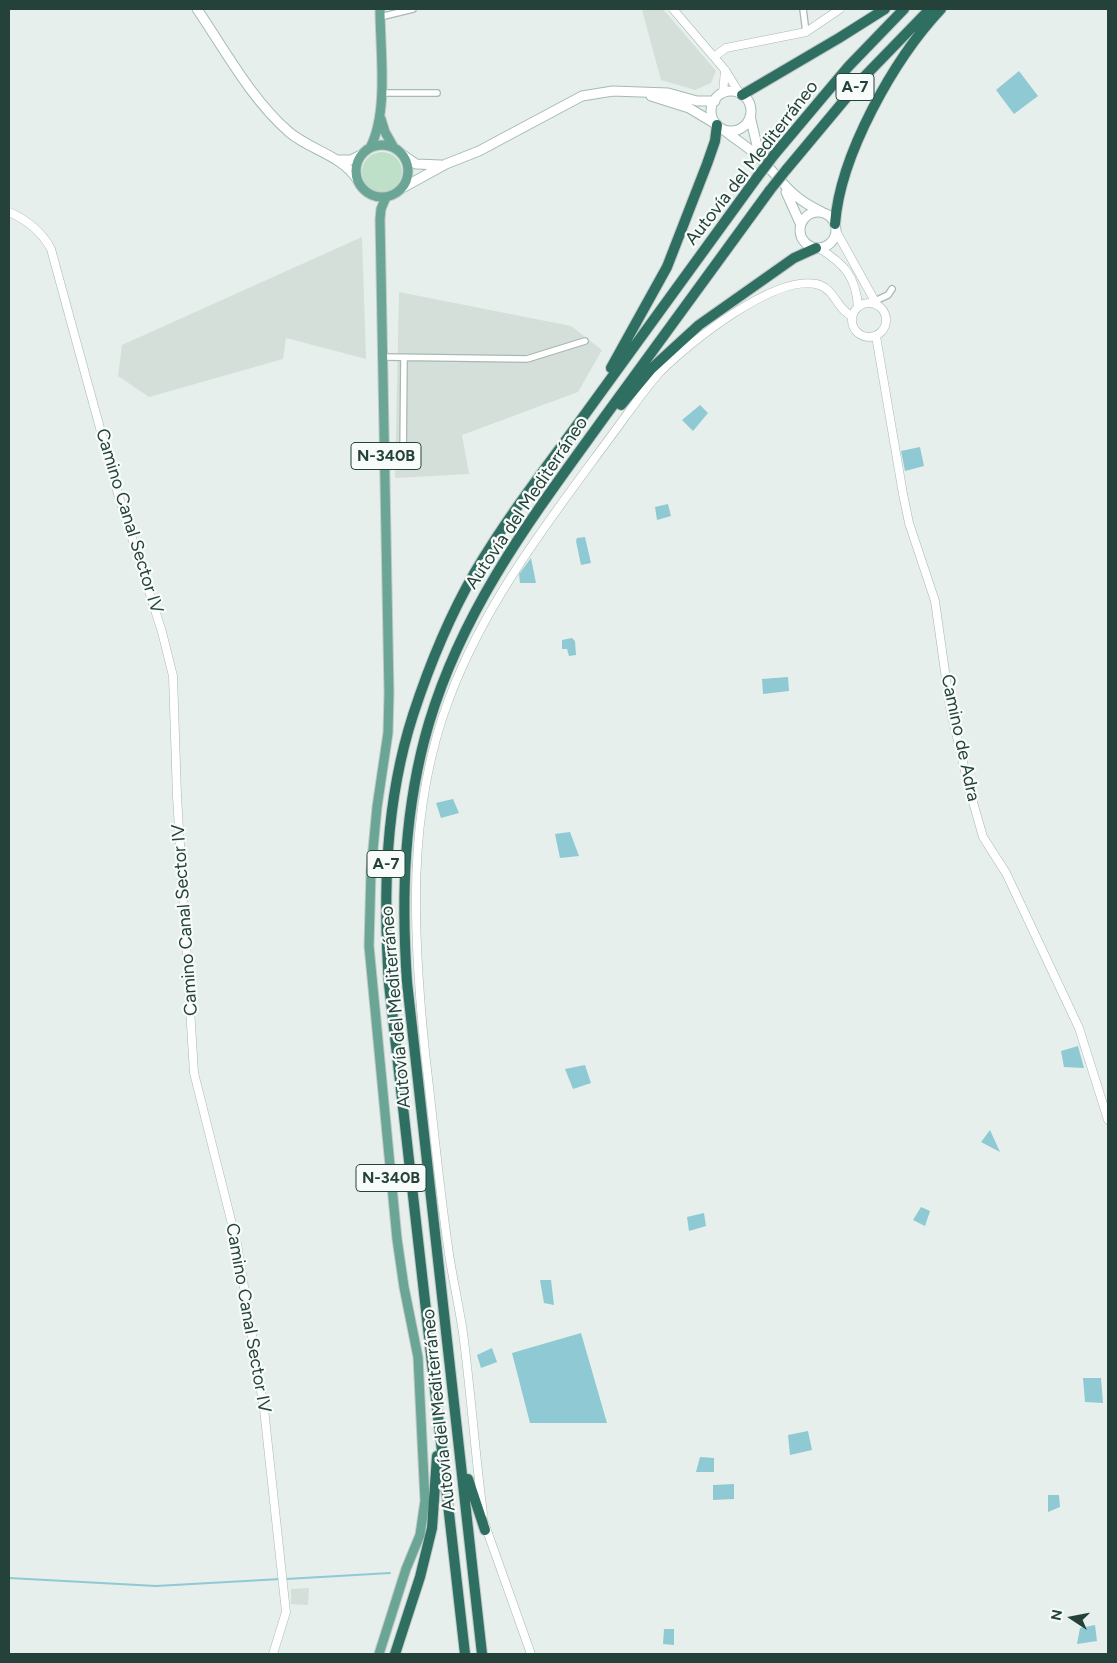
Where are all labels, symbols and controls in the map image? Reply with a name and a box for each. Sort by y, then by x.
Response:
road number: A-7 [836,74,874,100]
street label: Autovía del Mediterráneo [681,76,823,250]
street label: Autovía del Mediterráneo [461,413,593,593]
street label: Camino Canal Sector IV [91,426,167,616]
road number: N-340B [351,442,421,470]
street label: Camino de Adra [936,673,984,803]
street label: Camino Canal Sector IV [168,823,202,1017]
road number: A-7 [367,851,405,878]
street label: Autovía del Mediterráneo [376,905,416,1109]
road number: N-340B [356,1164,426,1192]
street label: Camino Canal Sector IV [221,1222,275,1414]
street label: Autovía del Mediterráneo [418,1308,460,1512]
north arrow [1047,1593,1097,1643]
text: N [1047,1608,1066,1622]

